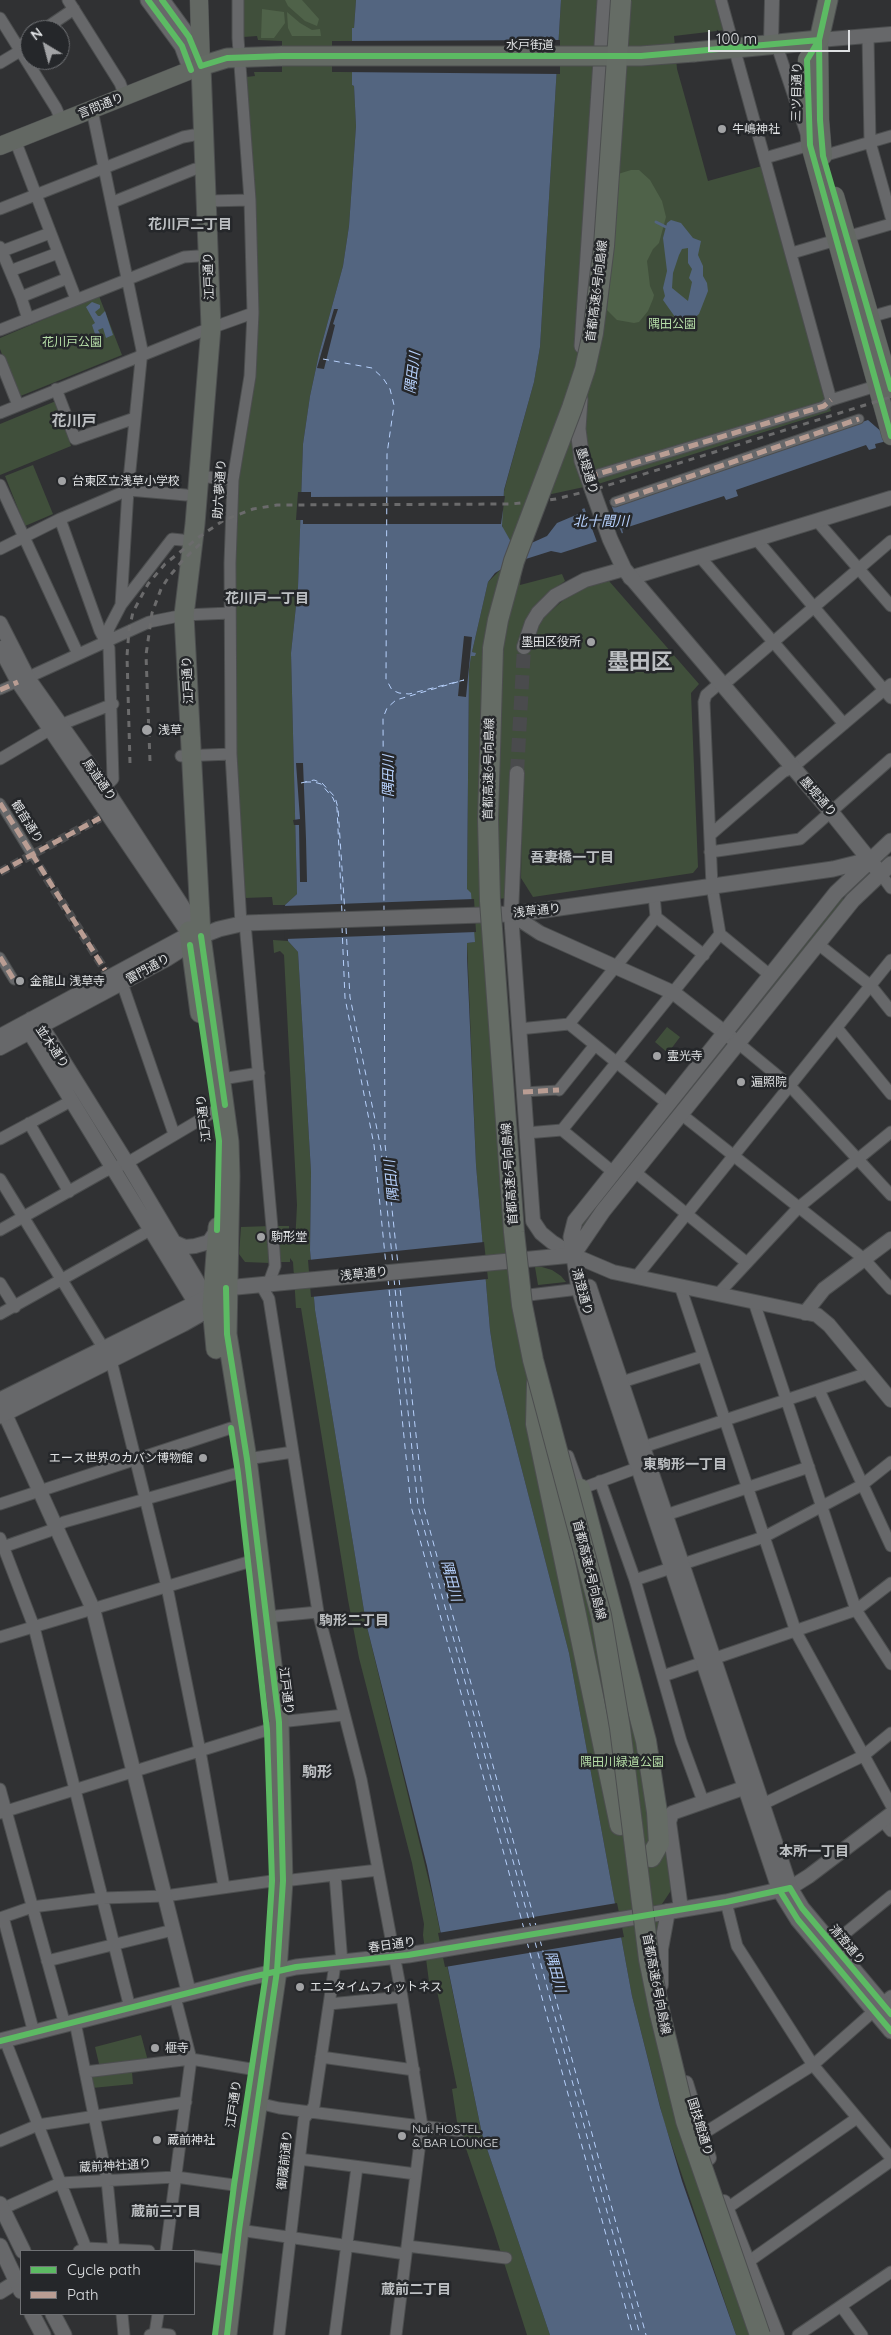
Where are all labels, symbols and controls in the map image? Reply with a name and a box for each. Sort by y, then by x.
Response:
north arrow [20,20,70,70]
scale bar [711,20,854,52]
text: N [27,24,46,44]
text: 100 m [716,29,757,48]
street label: 水戸街道 [506,38,554,52]
street label: 三ツ目通り [789,62,805,122]
street label: 言問通り [76,90,126,122]
place label: 牛嶋神社 [732,122,780,136]
marker: 牛嶋神社 [716,123,728,135]
district label: 花川戸二丁目 [148,217,232,233]
street label: 首都高速6号向島線 [584,239,610,343]
street label: 江戸通り [201,252,217,300]
park label: 隅田公園 [648,317,696,331]
park label: 花川戸公園 [42,335,102,349]
water label: 隅田川 [402,351,424,395]
district label: 花川戸 [52,412,96,430]
street label: 墨堤通り [573,446,601,496]
street label: 助六夢通り [211,459,229,519]
place label: 台東区立浅草小学校 [72,474,180,488]
marker: 台東区立浅草小学校 [56,475,68,487]
water label: 北十間川 [573,514,629,530]
district label: 花川戸一丁目 [225,591,309,607]
place label: 墨田区役所 [521,635,581,649]
marker: 墨田区役所 [585,636,597,648]
district label: 墨田区 [607,649,673,675]
street label: 江戸通り [180,656,196,704]
street label: 首都高速6号向島線 [481,718,497,820]
marker: 浅草 [140,723,154,737]
place label: 浅草 [158,723,182,737]
water label: 隅田川 [381,755,397,797]
street label: 馬道通り [79,756,119,804]
street label: 墨堤通り [797,774,839,820]
street label: 観音通り [8,798,46,846]
district label: 吾妻橋一丁目 [530,850,614,866]
street label: 浅草通り [512,901,562,921]
street label: 雷門通り [124,951,172,987]
place label: 金龍山 浅草寺 [30,974,105,988]
marker: 金龍山 浅草寺 [14,975,26,987]
street label: 並木通り [33,1023,71,1071]
place label: 霊光寺 [667,1049,703,1063]
marker: 霊光寺 [651,1050,663,1062]
place label: 遍照院 [751,1075,787,1089]
marker: 遍照院 [735,1076,747,1088]
street label: 江戸通り [194,1093,214,1143]
street label: 首都高速6号向島線 [499,1122,521,1226]
water label: 隅田川 [381,1159,403,1203]
place label: 駒形堂 [271,1230,307,1244]
marker: 駒形堂 [255,1231,267,1243]
street label: 浅草通り [339,1264,389,1284]
street label: 清澄通り [569,1267,595,1317]
place label: エース世界のカバン博物館 [49,1451,193,1465]
marker: エース世界のカバン博物館 [197,1452,209,1464]
district label: 東駒形一丁目 [643,1457,727,1473]
street label: 首都高速6号向島線 [570,1519,608,1621]
water label: 隅田川 [437,1559,465,1603]
district label: 駒形二丁目 [319,1613,389,1629]
street label: 江戸通り [276,1666,296,1716]
park label: 隅田川緑道公園 [580,1755,664,1769]
district label: 駒形 [302,1763,332,1781]
district label: 本所一丁目 [779,1844,849,1860]
street label: 清澄通り [826,1922,868,1968]
street label: 首都高速6号向島線 [639,1932,673,2036]
street label: 春日通り [367,1935,417,1955]
water label: 隅田川 [541,1950,569,1994]
place label: エニタイムフィットネス [310,1980,442,1994]
marker: エニタイムフィットネス [294,1981,306,1993]
place label: 榧寺 [165,2041,189,2055]
marker: 榧寺 [149,2042,161,2054]
street label: 江戸通り [224,2079,244,2129]
street label: 国技館通り [684,2096,716,2158]
place label: Nui. HOSTEL & BAR LOUNGE [412,2122,498,2150]
street label: 御蔵前通り [275,2129,295,2191]
marker: Nui. HOSTEL & BAR LOUNGE [396,2130,408,2142]
place label: 蔵前神社 [167,2133,215,2147]
marker: 蔵前神社 [151,2134,163,2146]
street label: 蔵前神社通り [79,2157,151,2175]
district label: 蔵前三丁目 [131,2204,201,2220]
legend [20,2250,195,2315]
text: Cycle path [67,2260,141,2279]
district label: 蔵前二丁目 [381,2282,451,2298]
text: Path [67,2285,99,2304]

